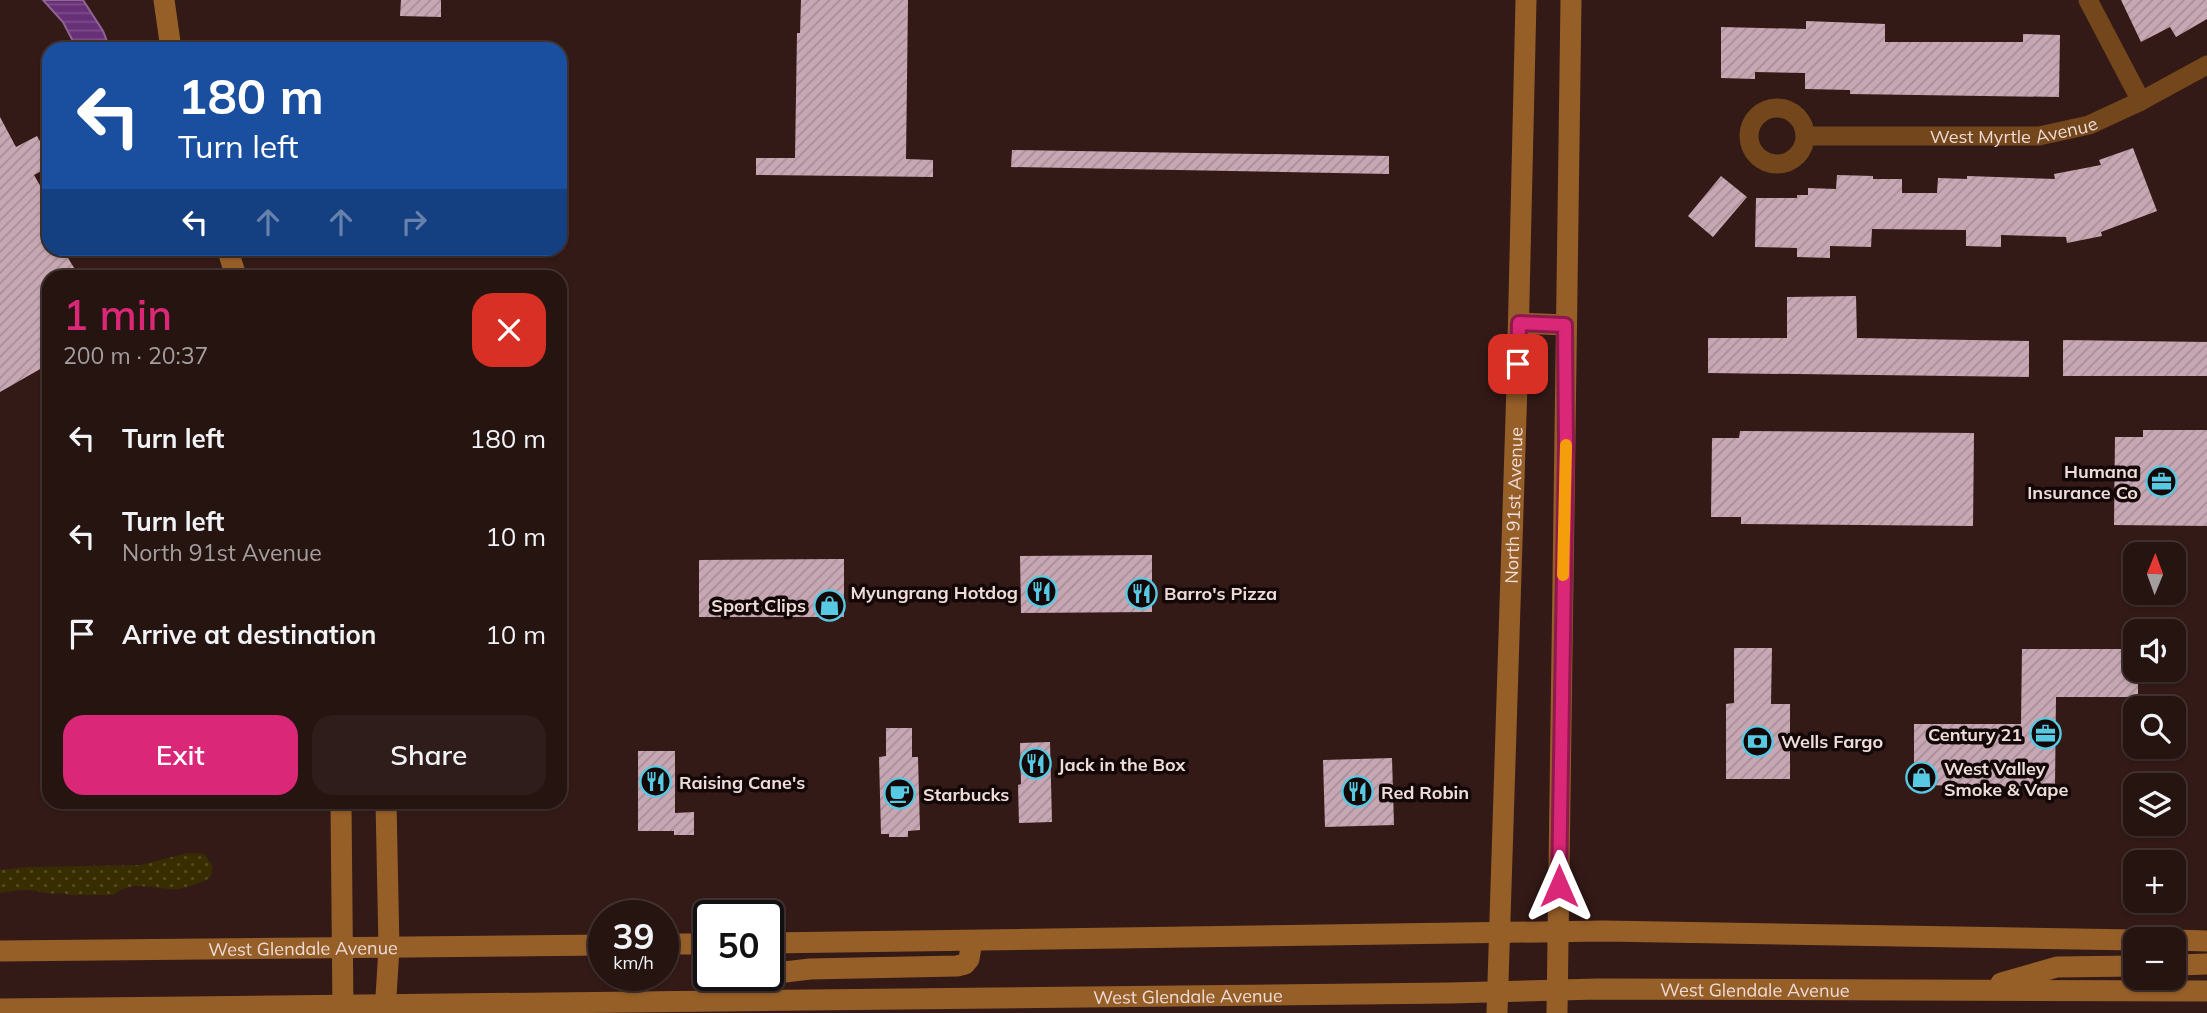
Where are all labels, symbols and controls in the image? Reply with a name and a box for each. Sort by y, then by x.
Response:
text: 180 m [178,65,324,126]
icon: left [63,70,154,161]
street label: West Myrtle Avenue [1930,111,2101,148]
text: Turn left [178,126,298,166]
icon: left [176,203,214,241]
icon: ahead [249,203,287,241]
icon: ahead [322,203,360,241]
icon: right [395,203,433,241]
text: 1 min [63,288,172,341]
button: close [472,293,546,367]
pin [1488,334,1548,394]
text: 200 m · 20:37 [63,341,208,370]
icon: arrive [1499,345,1537,383]
icon: left [63,419,101,457]
text: Turn left [122,422,224,455]
text: 180 m [470,422,546,455]
street label: North 91st Avenue [1499,427,1527,584]
place label: Humana Insurance Co [2027,460,2138,504]
office icon: Humana Insurance Co [2144,464,2178,498]
text: Turn left [122,505,224,538]
icon: left [63,517,101,555]
text: 10 m [485,520,546,553]
text: North 91st Avenue [122,538,322,567]
north arrow [2123,542,2186,606]
map controls [2123,542,2186,990]
restaurant icon: Myungrang Hotdog [1024,575,1058,609]
restaurant icon: Barro's Pizza [1124,576,1158,610]
place label: Myungrang Hotdog [850,581,1018,604]
place label: Barro's Pizza [1164,582,1277,605]
shop icon: Sport Clips [812,588,846,622]
place label: Sport Clips [711,594,806,617]
icon: arrive [63,615,101,653]
text: Arrive at destination [122,618,377,651]
text: 10 m [485,618,546,651]
button: sound [2123,619,2186,682]
button: search [2123,696,2186,759]
button: Exit [63,715,298,795]
button: Share [312,715,546,795]
office icon: Century 21 [2028,717,2062,751]
place label: Century 21 [1928,723,2022,746]
bank icon: Wells Fargo [1741,724,1775,758]
place label: Wells Fargo [1781,730,1883,753]
restaurant icon: Jack in the Box [1018,747,1052,781]
place label: Jack in the Box [1058,753,1186,776]
place label: West Valley Smoke & Vape [1944,757,2069,801]
shop icon: West Valley Smoke & Vape [1904,761,1938,795]
restaurant icon: Raising Cane's [639,765,673,799]
place label: Raising Cane's [679,771,805,794]
button: layers [2123,773,2186,836]
restaurant icon: Red Robin [1341,775,1375,809]
cafe icon: Starbucks [883,777,917,811]
place label: Red Robin [1381,781,1469,804]
place label: Starbucks [923,783,1009,806]
position arrow [1522,849,1596,923]
button: + [2123,850,2186,913]
speed limit sign: 50 [693,900,784,991]
text: 39 [612,914,655,958]
button: − [2123,927,2186,990]
street label: West Glendale Avenue [208,936,398,960]
text: km/h [613,951,654,974]
street label: West Glendale Avenue [1660,978,1850,1001]
street label: West Glendale Avenue [1093,983,1283,1008]

